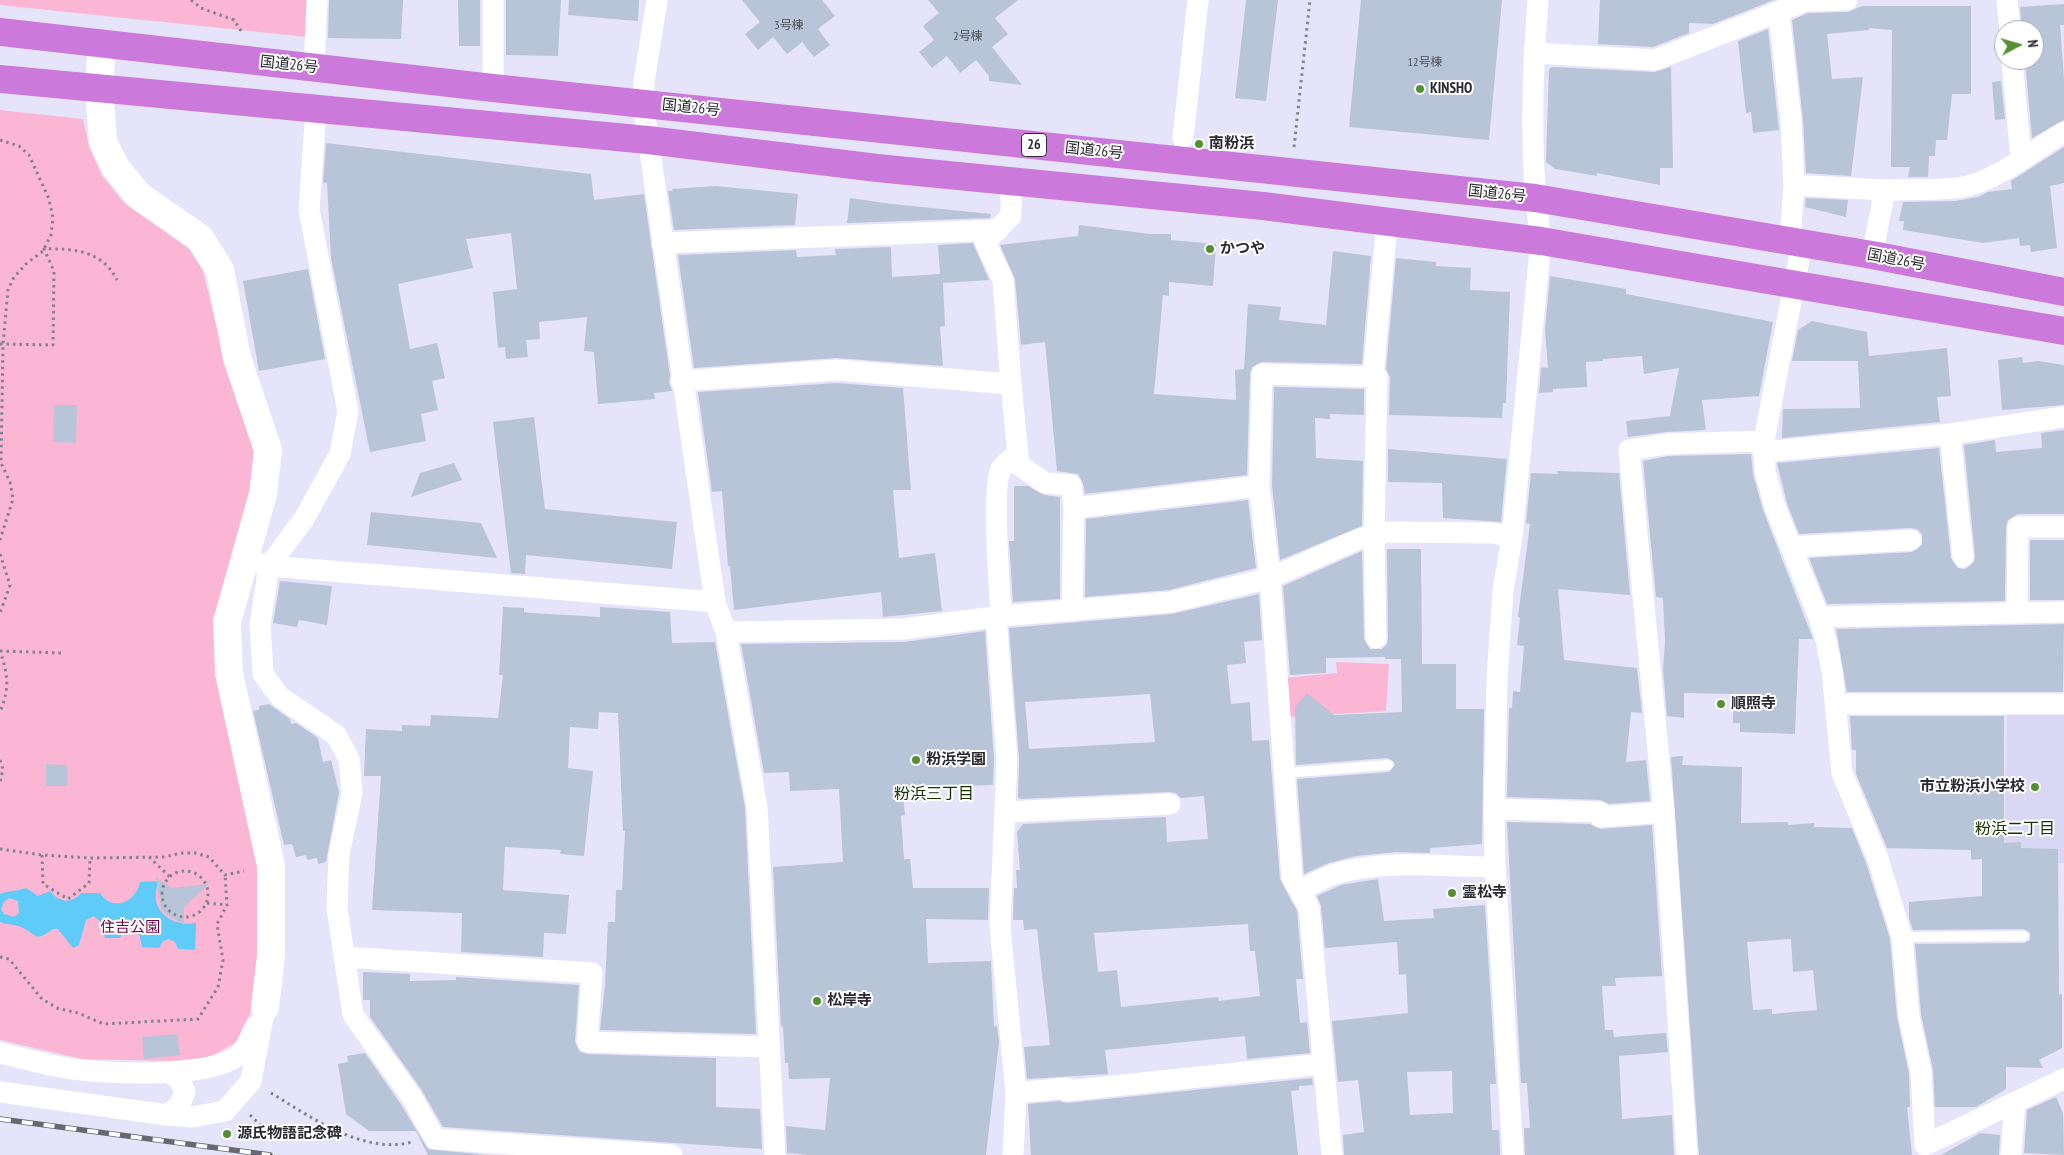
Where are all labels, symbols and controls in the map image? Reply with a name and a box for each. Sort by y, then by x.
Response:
house number: 3号棟 [774,19,804,33]
north arrow [1994,20,2044,70]
house number: 2号棟 [953,30,983,44]
text: N [2024,39,2042,48]
street label: 国道26号 [259,53,319,77]
house number: 12号棟 [1408,56,1442,70]
place label: KINSHO [1430,80,1472,98]
marker: KINSHO [1414,83,1426,95]
street label: 国道26号 [661,96,721,120]
road number: 26 [1022,134,1046,156]
place label: 南粉浜 [1209,135,1254,153]
marker: 南粉浜 [1193,138,1205,150]
street label: 国道26号 [1064,139,1124,163]
street label: 国道26号 [1467,182,1527,206]
place label: かつや [1220,240,1265,258]
marker: かつや [1204,243,1216,255]
street label: 国道26号 [1866,246,1926,274]
place label: 順照寺 [1731,695,1776,713]
marker: 順照寺 [1715,698,1727,710]
place label: 粉浜学園 [926,751,986,769]
marker: 粉浜学園 [910,754,922,766]
place label: 市立粉浜小学校 [1920,778,2025,796]
marker: 市立粉浜小学校 [2029,781,2041,793]
district label: 粉浜三丁目 [894,784,974,804]
district label: 粉浜二丁目 [1975,819,2055,839]
place label: 霊松寺 [1462,884,1507,902]
marker: 霊松寺 [1446,887,1458,899]
park label: 住吉公園 [100,919,160,937]
place label: 松岸寺 [827,992,872,1010]
marker: 松岸寺 [811,995,823,1007]
place label: 源氏物語記念碑 [237,1125,342,1143]
marker: 源氏物語記念碑 [221,1128,233,1140]

